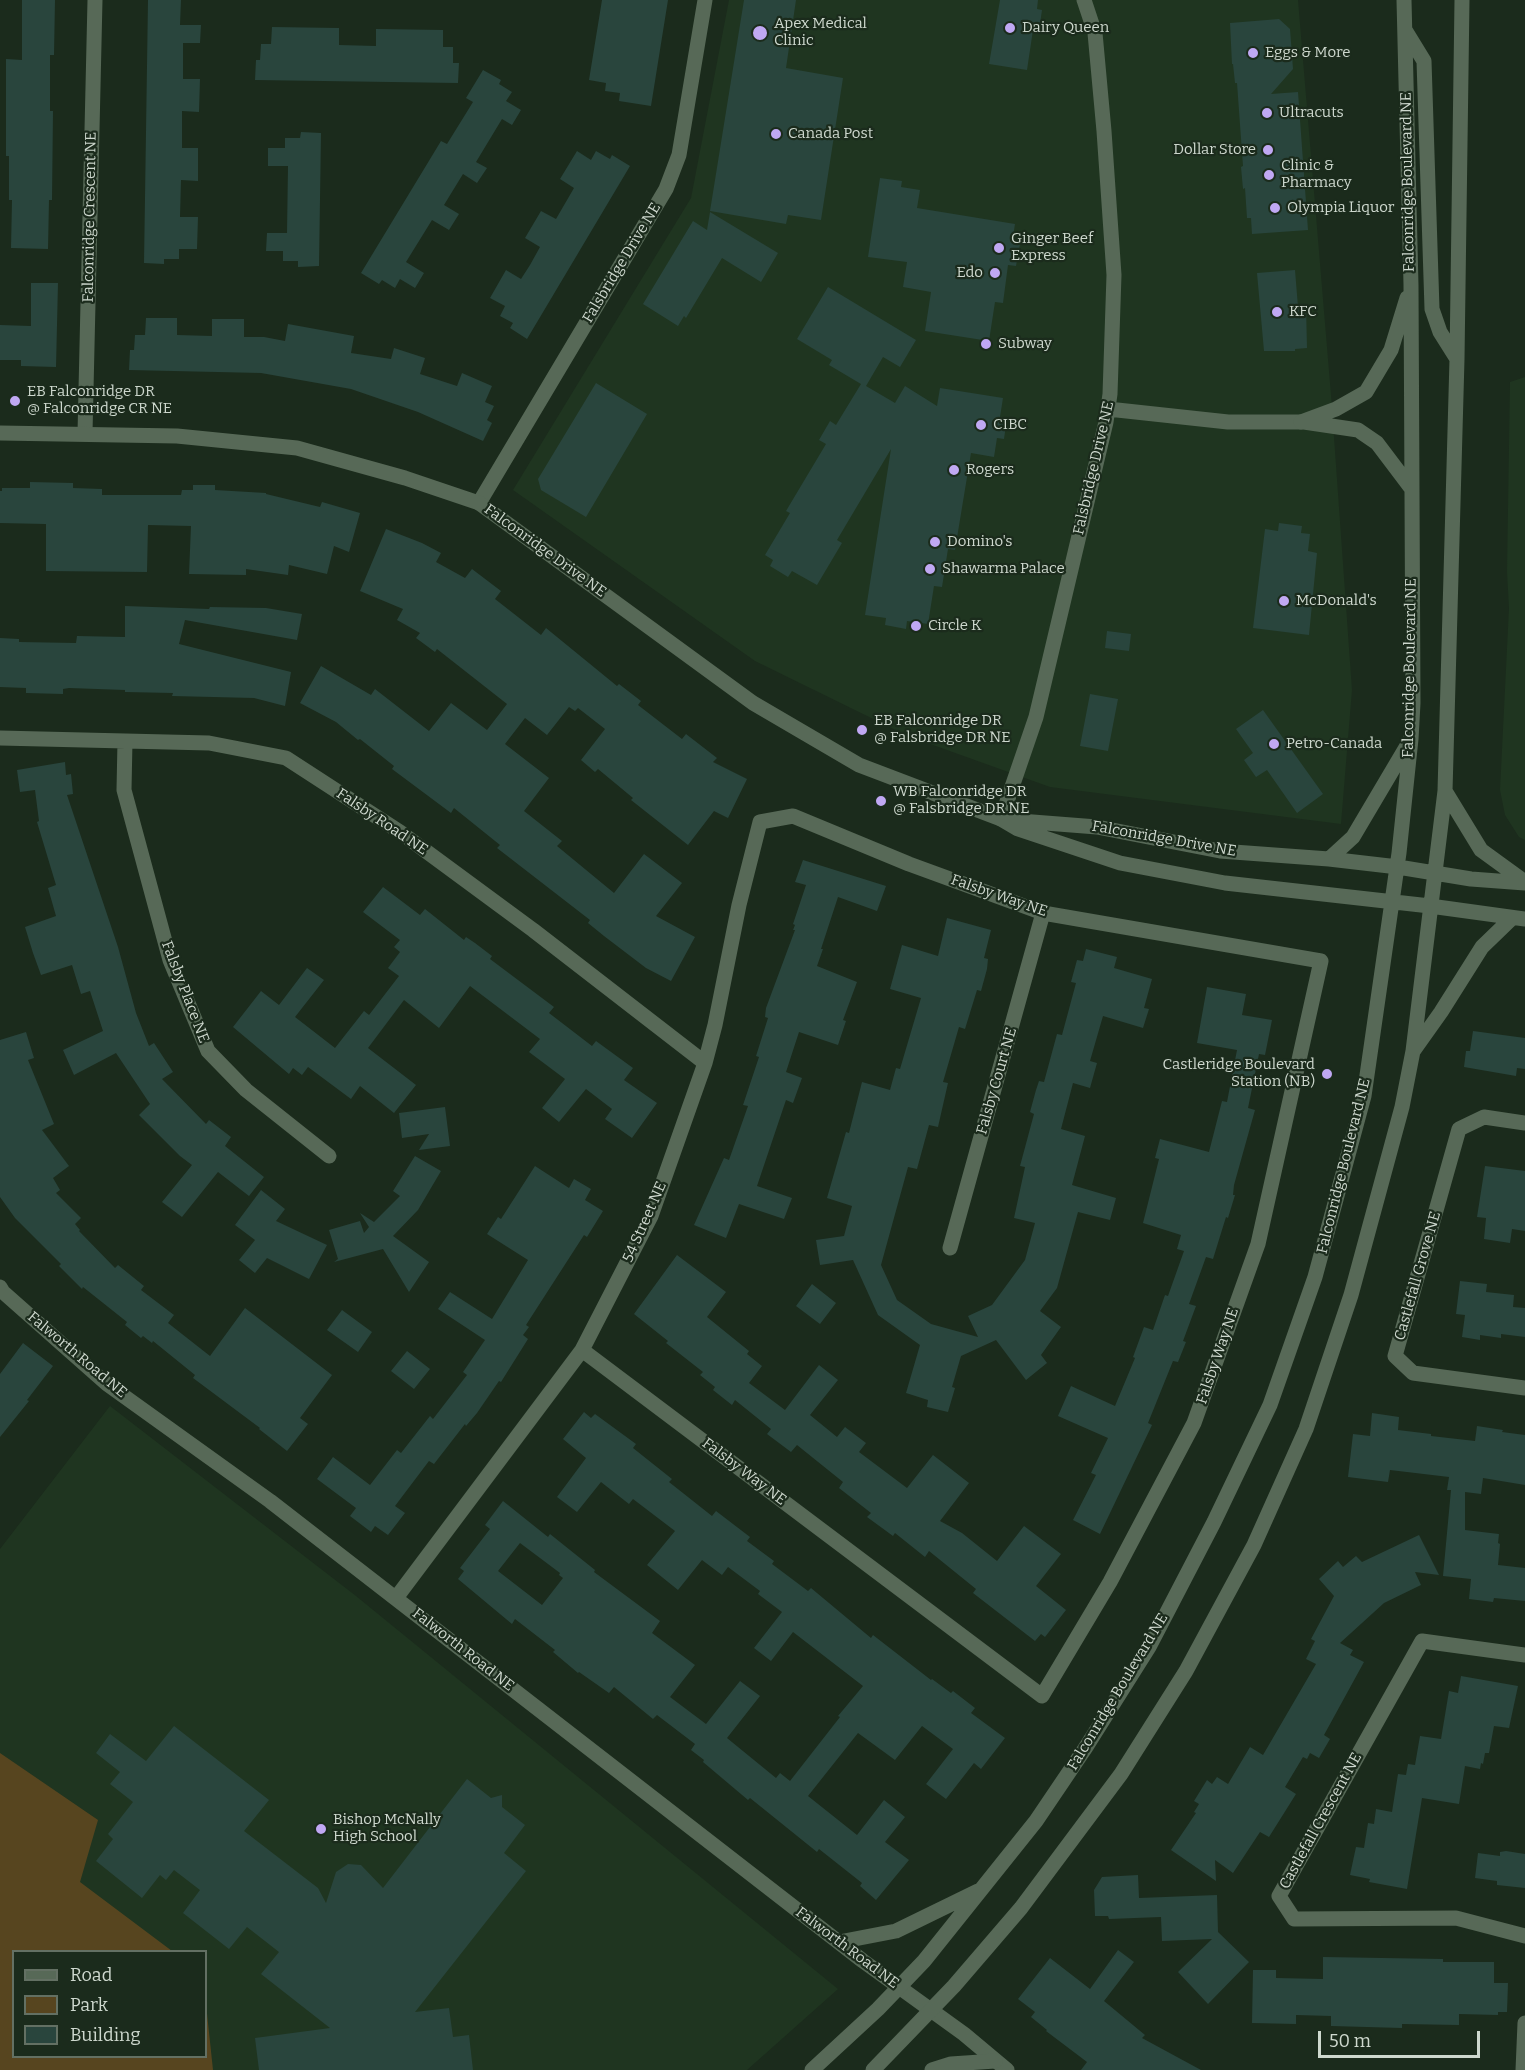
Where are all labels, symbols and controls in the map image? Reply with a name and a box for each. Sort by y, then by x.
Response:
place label: Apex Medical Clinic [774,15,867,50]
place label: Dairy Queen [1022,19,1109,37]
marker: Dairy Queen [1003,21,1017,35]
marker: Apex Medical Clinic [751,24,769,42]
place label: Eggs & More [1265,44,1351,62]
marker: Eggs & More [1246,46,1260,60]
street label: Falconridge Boulevard NE [1397,92,1419,272]
place label: Ultracuts [1279,104,1344,122]
marker: Ultracuts [1260,106,1274,120]
place label: Canada Post [788,125,873,143]
marker: Canada Post [769,127,783,141]
street label: Falconridge Crescent NE [80,131,100,303]
place label: Dollar Store [1173,141,1256,159]
marker: Dollar Store [1261,143,1275,157]
place label: Clinic & Pharmacy [1281,157,1352,192]
marker: Clinic & Pharmacy [1262,168,1276,182]
place label: Olympia Liquor [1287,199,1394,217]
street label: Falsbridge Drive NE [579,200,665,326]
marker: Olympia Liquor [1268,201,1282,215]
place label: Ginger Beef Express [1011,230,1093,265]
marker: Ginger Beef Express [992,241,1006,255]
place label: Edo [956,264,983,282]
marker: Edo [988,266,1002,280]
place label: KFC [1289,303,1317,321]
marker: KFC [1270,305,1284,319]
place label: Subway [998,335,1052,353]
marker: Subway [979,337,993,351]
place label: EB Falconridge DR @ Falconridge CR NE [27,383,172,418]
marker: EB Falconridge DR @ Falconridge CR NE [8,394,22,408]
street label: Falsbridge Drive NE [1070,399,1118,537]
place label: CIBC [993,416,1027,434]
marker: CIBC [974,418,988,432]
place label: Rogers [966,461,1014,479]
marker: Rogers [947,463,961,477]
street label: Falconridge Drive NE [480,501,610,601]
place label: Domino's [947,533,1013,551]
marker: Domino's [928,535,942,549]
place label: Shawarma Palace [942,560,1065,578]
marker: Shawarma Palace [923,562,937,576]
street label: Falconridge Boulevard NE [1399,578,1421,758]
place label: McDonald's [1296,592,1377,610]
marker: McDonald's [1277,594,1291,608]
place label: Circle K [928,617,982,635]
marker: Circle K [909,619,923,633]
place label: EB Falconridge DR @ Falsbridge DR NE [874,712,1010,747]
marker: EB Falconridge DR @ Falsbridge DR NE [855,723,869,737]
place label: Petro-Canada [1286,735,1382,753]
marker: Petro-Canada [1267,737,1281,751]
place label: WB Falconridge DR @ Falsbridge DR NE [893,783,1029,818]
street label: Falsby Road NE [333,785,431,859]
marker: WB Falconridge DR @ Falsbridge DR NE [874,794,888,808]
street label: Falconridge Drive NE [1090,817,1238,861]
street label: Falsby Way NE [948,871,1050,921]
street label: Falsby Place NE [157,938,213,1046]
street label: Falsby Court NE [973,1025,1021,1137]
place label: Castleridge Boulevard Station (NB) [1163,1056,1315,1091]
marker: Castleridge Boulevard Station (NB) [1320,1067,1334,1081]
street label: Falconridge Boulevard NE [1313,1076,1375,1256]
street label: 54 Street NE [619,1179,671,1265]
street label: Castlefall Grove NE [1391,1209,1445,1343]
street label: Falsby Way NE [1193,1305,1243,1407]
street label: Falworth Road NE [24,1308,130,1402]
street label: Falsby Way NE [698,1434,790,1510]
street label: Falworth Road NE [408,1605,518,1695]
street label: Falconridge Boulevard NE [1064,1610,1172,1774]
street label: Castlefall Crescent NE [1276,1750,1366,1892]
place label: Bishop McNally High School [333,1811,441,1846]
marker: Bishop McNally High School [314,1822,328,1836]
street label: Falworth Road NE [792,1903,902,1993]
legend [12,1950,207,2058]
text: Road [70,1964,112,1986]
text: Park [70,1994,108,2016]
scale bar [1321,2019,1483,2057]
text: Building [70,2024,141,2046]
text: 50 m [1329,2030,1371,2052]

